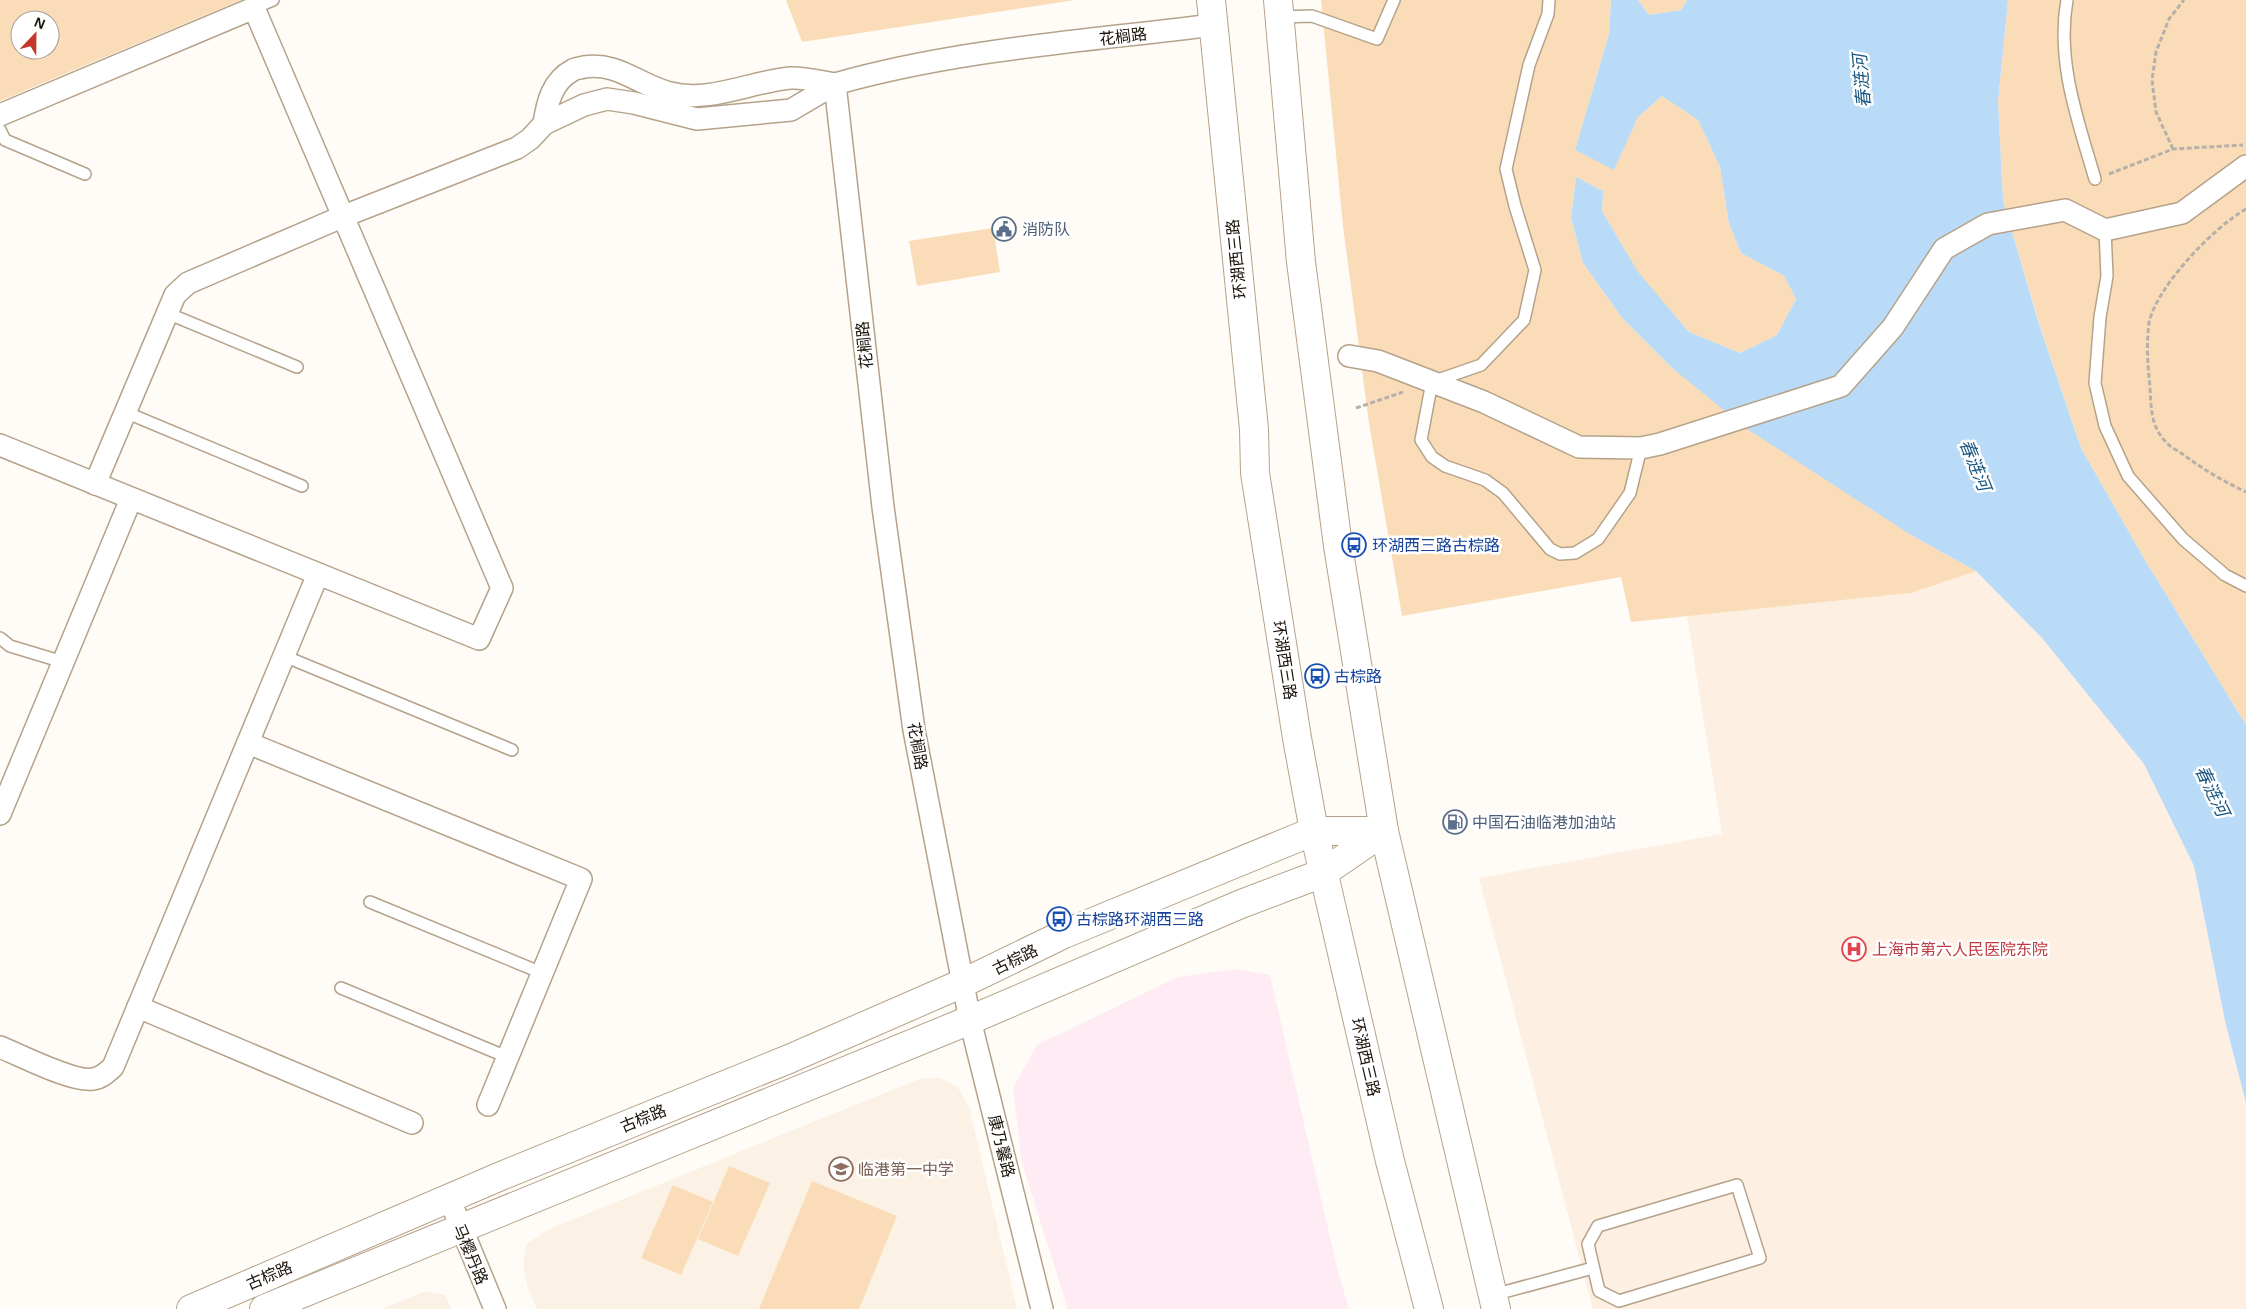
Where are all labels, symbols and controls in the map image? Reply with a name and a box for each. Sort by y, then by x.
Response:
north arrow [10,10,60,60]
text: N [32,14,48,32]
street label: 花榈路 [1098,25,1148,48]
water label: 春涟河 [1849,50,1874,109]
public building icon: 消防队 [991,216,1017,242]
street label: 环湖西三路 [1224,218,1249,300]
place label: 消防队 [1022,221,1070,238]
street label: 花榈路 [854,320,875,370]
water label: 春涟河 [1956,436,1996,497]
bus stop icon: 环湖西三路古棕路 [1341,532,1367,558]
place label: 环湖西三路古棕路 [1372,537,1500,554]
street label: 环湖西三路 [1270,619,1299,701]
bus stop icon: 古棕路 [1304,663,1330,689]
place label: 古棕路 [1334,668,1382,685]
street label: 花榈路 [905,721,930,771]
water label: 春涟河 [2191,762,2234,822]
fuel station icon: 中国石油临港加油站 [1442,809,1468,835]
place label: 中国石油临港加油站 [1472,814,1616,831]
bus stop icon: 古棕路环湖西三路 [1046,906,1072,932]
place label: 古棕路环湖西三路 [1076,911,1204,928]
hospital icon: 上海市第六人民医院东院 [1841,936,1867,962]
street label: 古棕路 [990,941,1041,978]
place label: 上海市第六人民医院东院 [1872,941,2048,958]
street label: 环湖西三路 [1348,1016,1383,1098]
street label: 古棕路 [618,1102,669,1135]
street label: 康乃馨路 [986,1113,1018,1179]
school or university icon: 临港第一中学 [828,1156,854,1182]
place label: 临港第一中学 [858,1161,954,1178]
street label: 马樱丹路 [450,1221,491,1287]
street label: 古棕路 [244,1258,295,1293]

